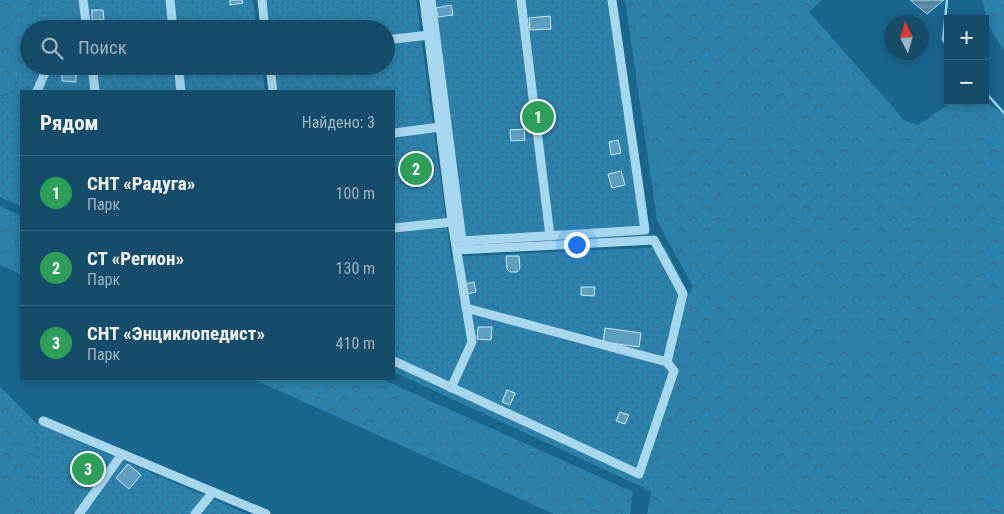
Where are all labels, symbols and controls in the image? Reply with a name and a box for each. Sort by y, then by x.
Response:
north arrow [884,15,929,60]
map controls [944,15,989,105]
button: + [944,15,989,60]
search box [20,20,395,75]
icon: search [38,34,66,62]
text: Поиск [78,36,127,59]
button: − [944,60,989,105]
pin: 1 [522,98,554,136]
text: Рядом [40,111,99,135]
text: Найдено: 3 [302,113,375,132]
pin: 2 [400,150,432,188]
text: СНТ «Радуга» [87,172,195,195]
text: 1 [52,184,60,203]
text: 100 m [336,184,375,203]
text: Парк [87,195,120,214]
your location [564,232,590,258]
text: СТ «Регион» [87,247,184,270]
text: 2 [52,259,60,278]
text: 130 m [336,259,375,278]
text: Парк [87,270,120,289]
text: СНТ «Энциклопедист» [87,322,265,345]
text: 3 [52,334,60,353]
text: 410 m [336,334,375,353]
text: Парк [87,345,120,364]
pin: 3 [72,450,104,488]

